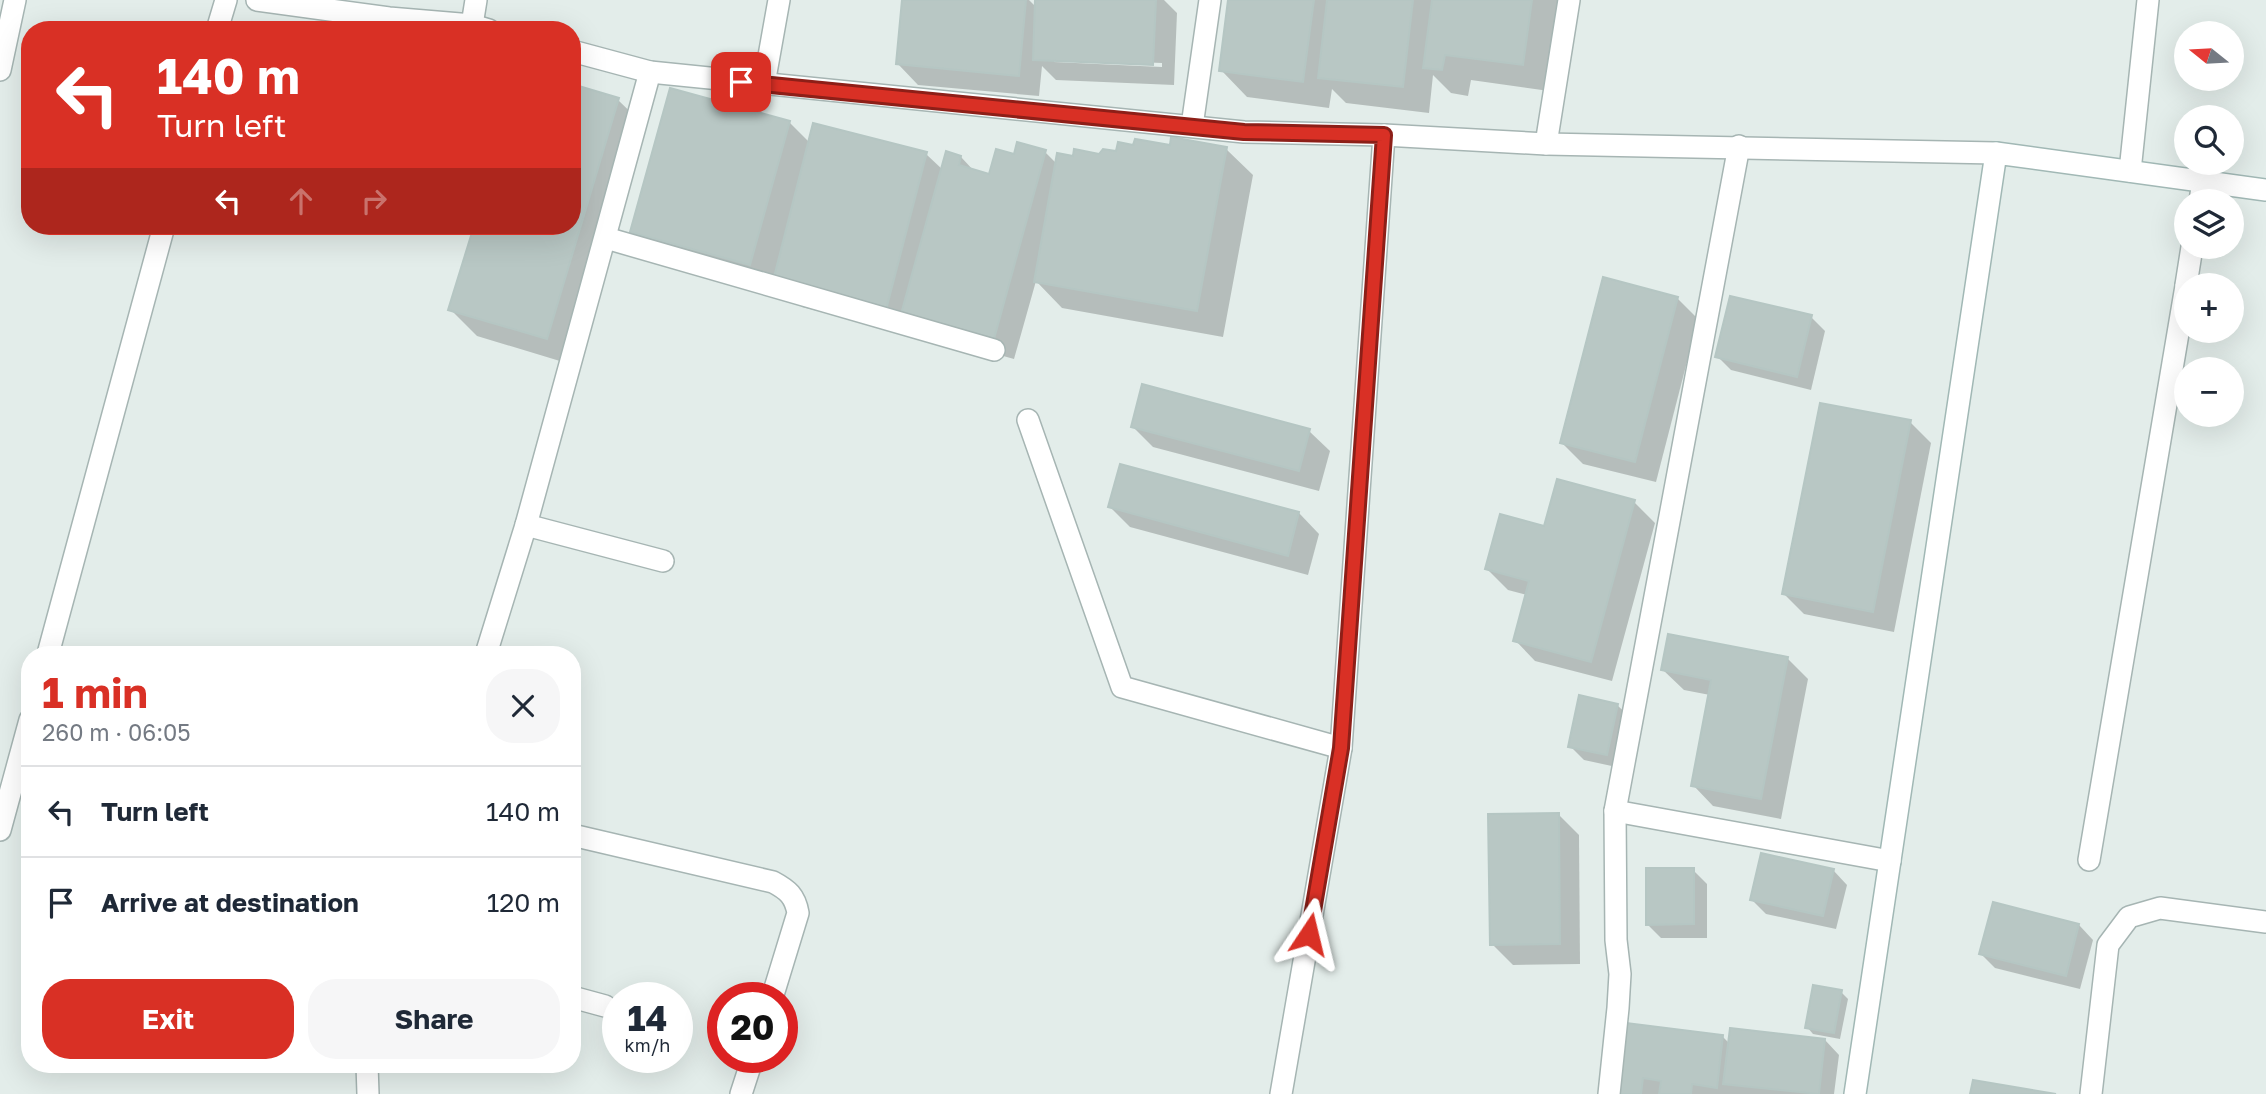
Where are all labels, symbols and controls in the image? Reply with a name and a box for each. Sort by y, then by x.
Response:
north arrow [2174,21,2244,91]
map controls [2174,21,2244,427]
text: 140 m [157,46,300,105]
icon: left [42,49,133,140]
pin [711,52,771,112]
icon: arrive [722,63,760,101]
button: search [2174,105,2244,175]
text: Turn left [157,106,286,144]
icon: left [209,182,247,220]
icon: ahead [282,182,320,220]
icon: right [355,182,393,220]
button: layers [2174,189,2244,259]
button: + [2174,273,2244,343]
button: − [2174,357,2244,427]
text: 1 min [42,667,148,717]
button: close [486,669,560,743]
text: 260 m · 06:05 [42,718,191,746]
icon: left [42,793,80,831]
text: Turn left [101,796,209,827]
text: 140 m [486,796,560,827]
icon: arrive [42,884,80,922]
text: Arrive at destination [101,887,359,918]
text: 120 m [487,887,560,918]
position arrow [1272,897,1346,971]
button: Exit [42,979,294,1059]
button: Share [308,979,560,1059]
speed limit sign: 20 [707,982,798,1073]
text: 14 [628,997,667,1039]
text: km/h [625,1034,670,1056]

